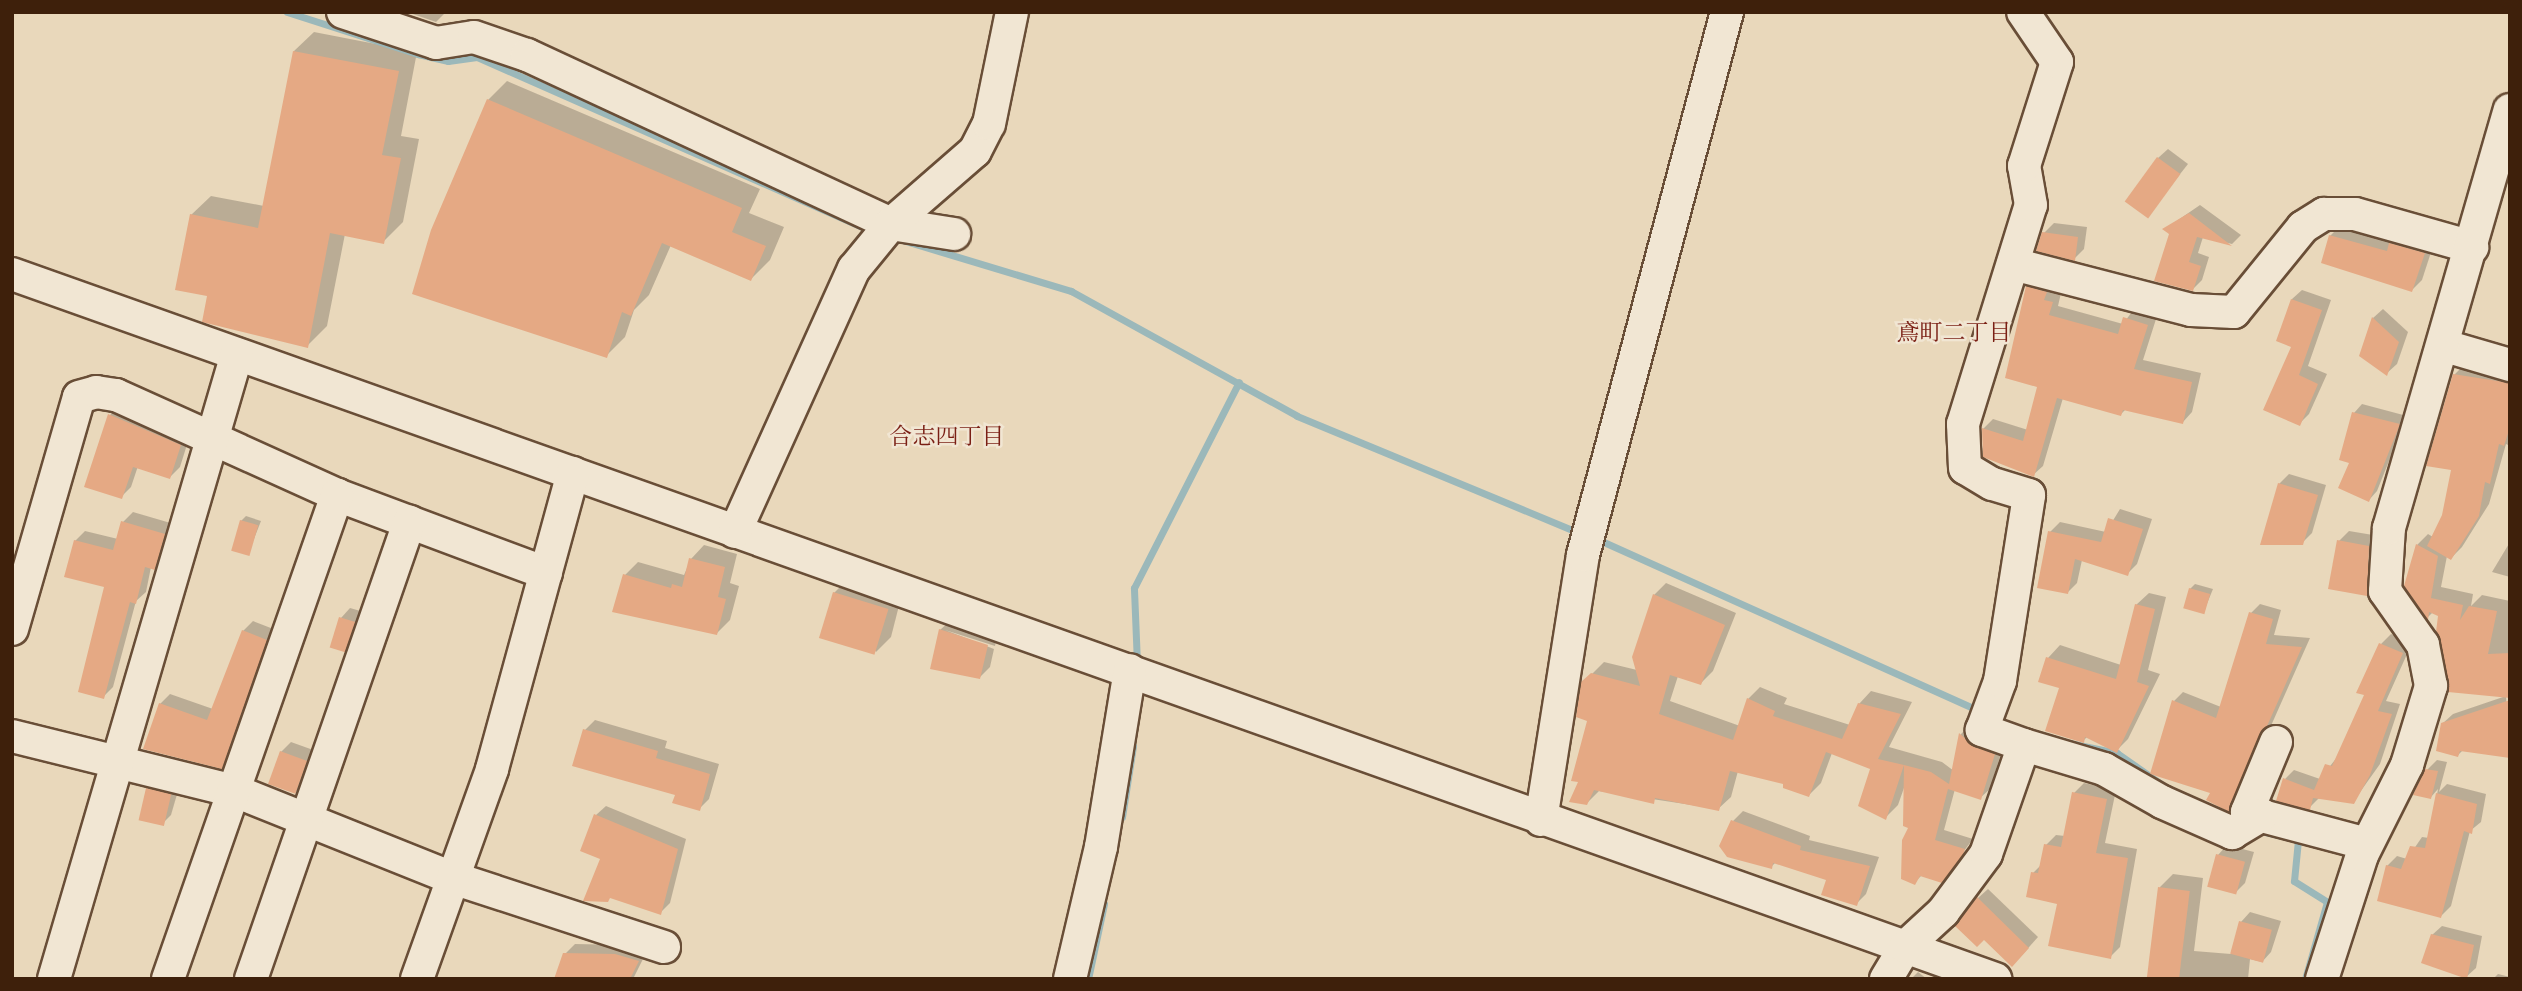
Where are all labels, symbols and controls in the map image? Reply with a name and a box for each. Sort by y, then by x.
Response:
district label: 鳶町二丁目 [1897,318,2011,346]
district label: 合志四丁目 [890,422,1004,450]

